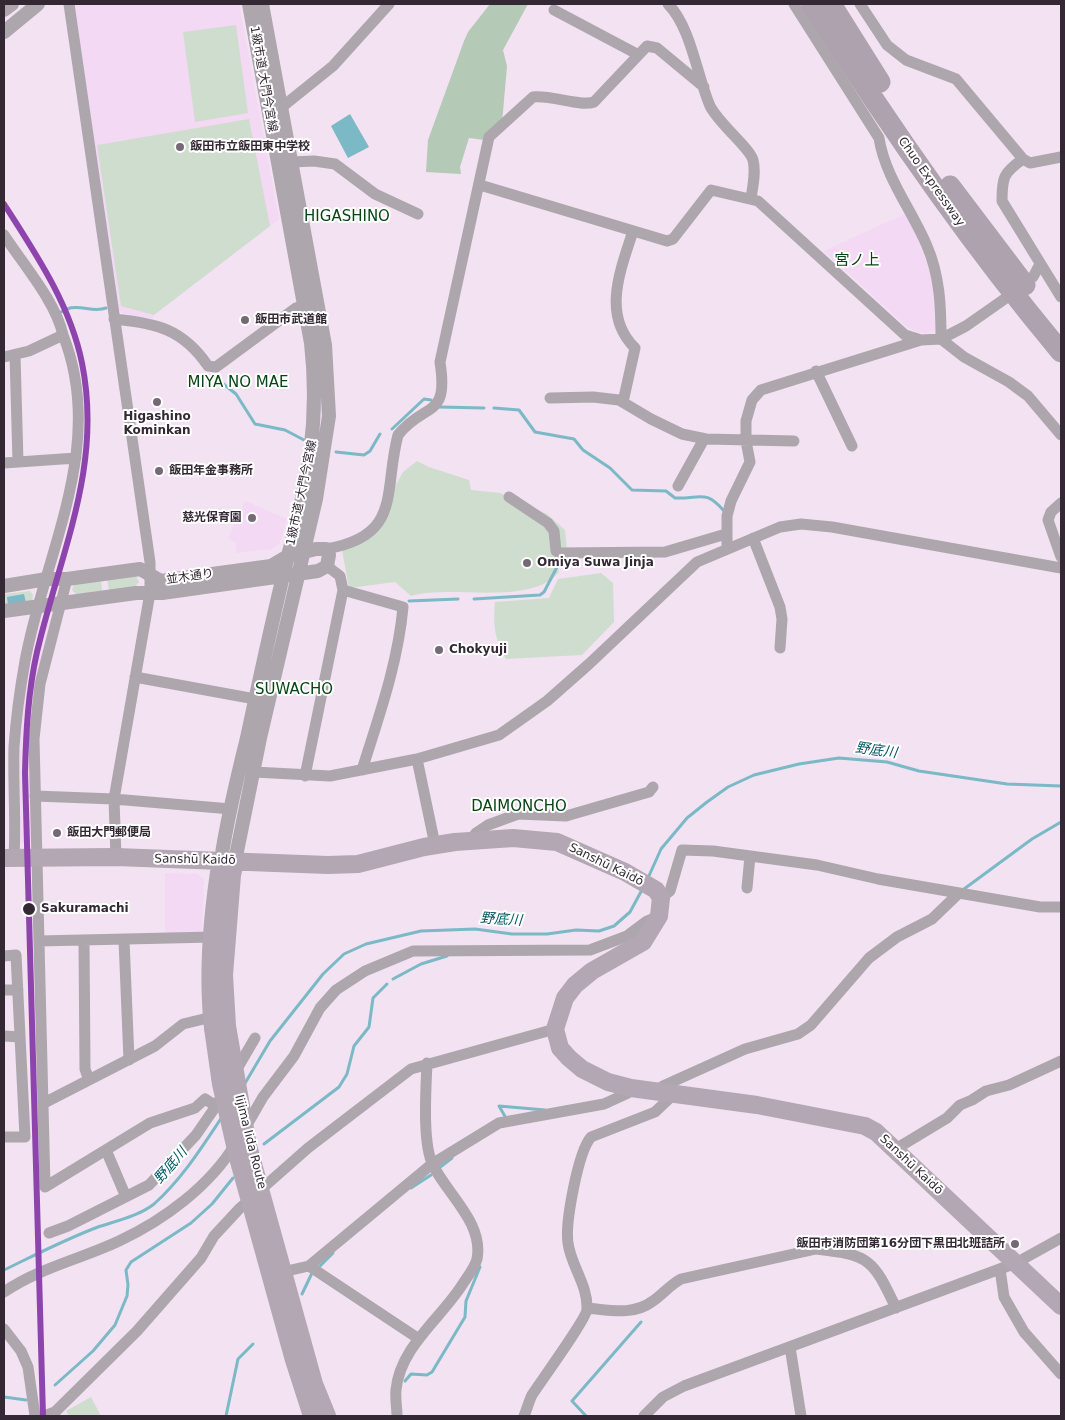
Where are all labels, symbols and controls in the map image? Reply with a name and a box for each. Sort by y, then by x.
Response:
street label: 1級市道 大門今宮線 [247,25,279,133]
street label: Chuo Expressway [895,135,967,229]
place label: 飯田市立飯田東中学校 [190,140,310,154]
marker: 飯田市立飯田東中学校 [174,141,186,153]
district label: HIGASHINO [298,208,396,226]
district label: 宮ノ上 [835,252,879,270]
place label: 飯田市武道館 [255,313,327,327]
marker: 飯田市武道館 [239,314,251,326]
district label: MIYA NO MAE [181,374,295,392]
marker: Higashino Kominkan [151,396,163,408]
place label: Higashino Kominkan [123,410,191,438]
street label: 1級市道 大門今宮線 [284,439,320,547]
place label: 飯田年金事務所 [169,464,253,478]
marker: 飯田年金事務所 [153,465,165,477]
place label: 慈光保育園 [182,511,242,525]
marker: 慈光保育園 [246,512,258,524]
place label: Omiya Suwa Jinja [537,556,654,570]
marker: Omiya Suwa Jinja [521,557,533,569]
street label: 並木通り [165,567,215,587]
place label: Chokyuji [449,643,507,657]
marker: Chokyuji [433,644,445,656]
district label: SUWACHO [251,681,337,699]
water label: 野底川 [854,740,898,762]
district label: DAIMONCHO [466,798,572,816]
place label: 飯田大門郵便局 [67,826,151,840]
marker: 飯田大門郵便局 [51,827,63,839]
street label: Sanshū Kaidō [566,841,646,889]
street label: Sanshū Kaidō [154,852,236,868]
marker: Sakuramachi [21,901,37,917]
place label: Sakuramachi [41,902,129,916]
water label: 野底川 [479,910,523,930]
street label: Iijima Iida Route [231,1093,269,1191]
street label: Sanshū Kaidō [876,1132,946,1198]
water label: 野底川 [151,1145,191,1187]
place label: 飯田市消防団第16分団下黒田北班詰所 [796,1237,1005,1251]
marker: 飯田市消防団第16分団下黒田北班詰所 [1009,1238,1021,1250]

